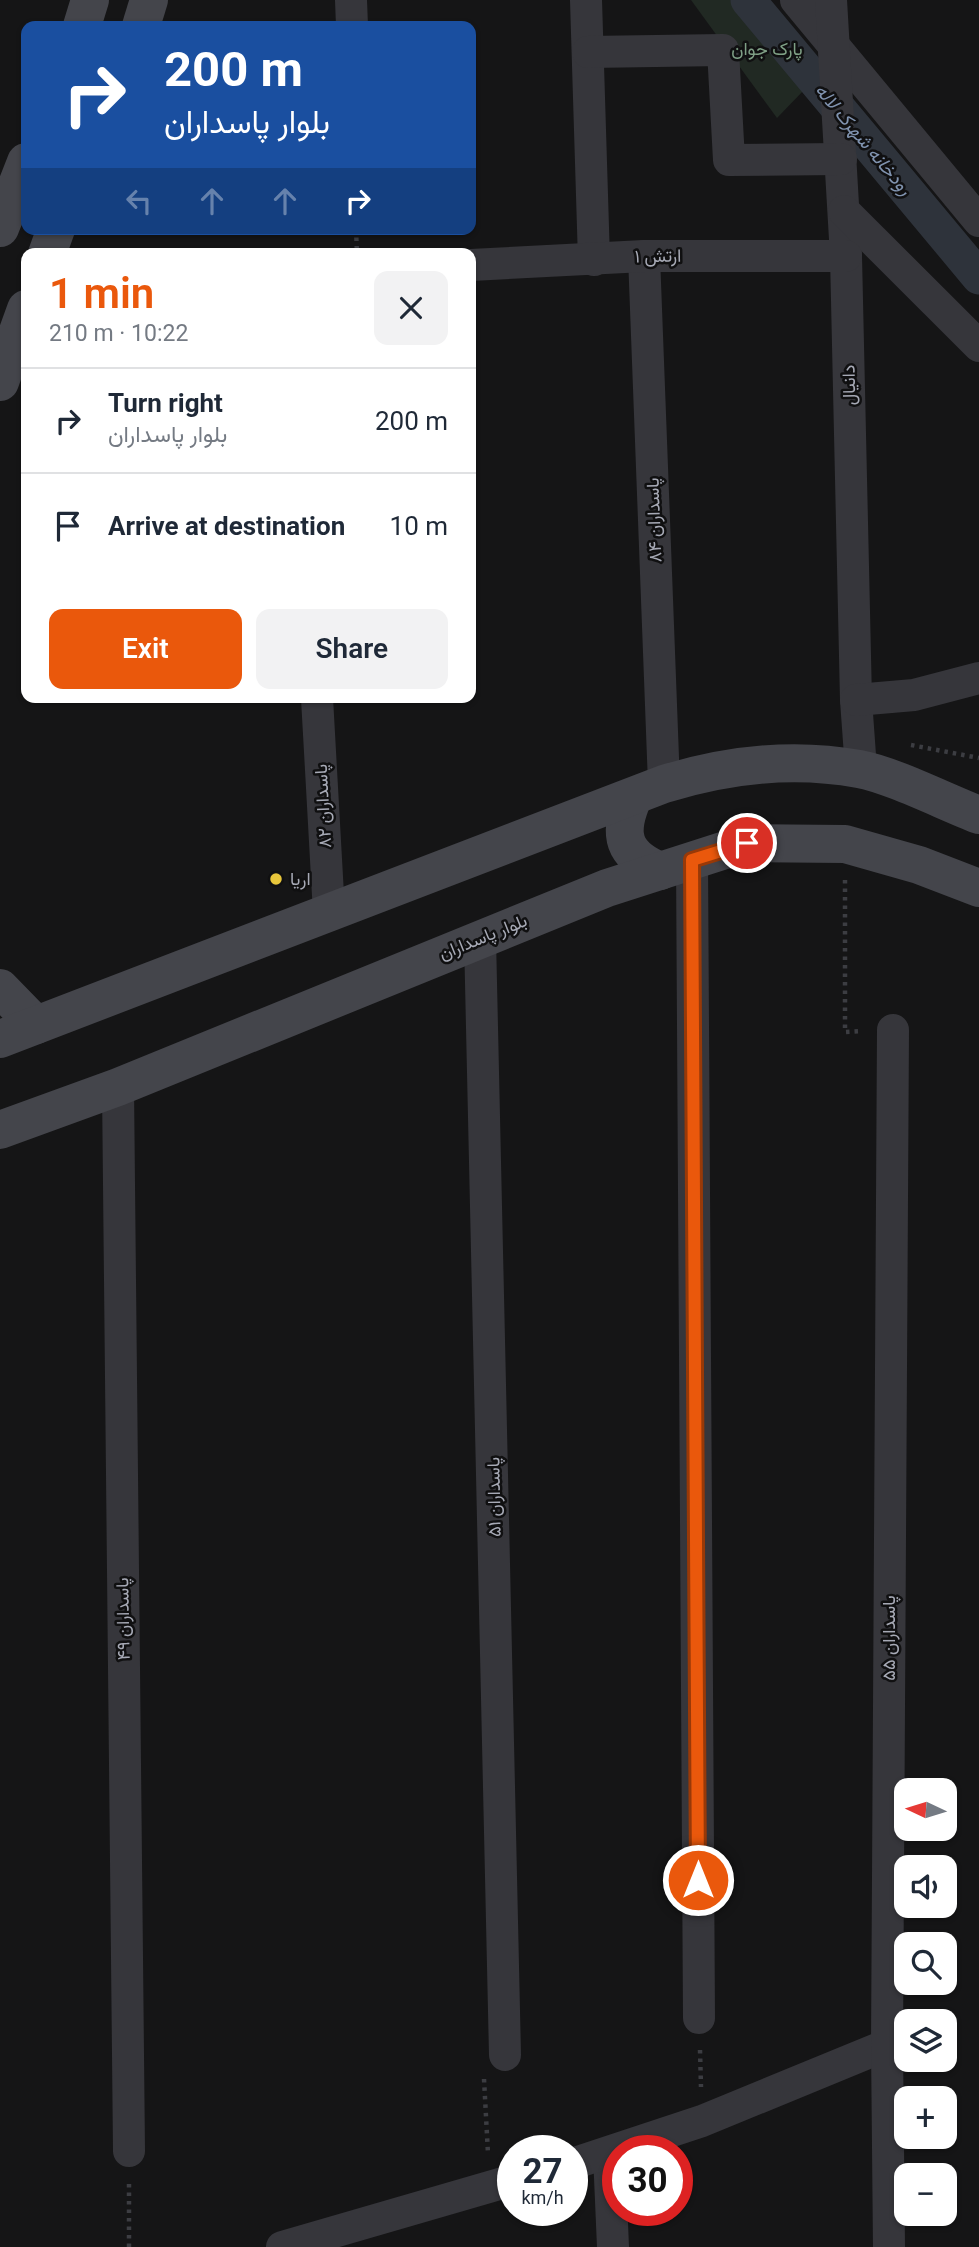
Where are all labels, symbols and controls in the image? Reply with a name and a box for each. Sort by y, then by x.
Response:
park label: پارک جوان [731,38,803,61]
text: 200 m [164,41,303,98]
icon: right [49,49,140,140]
water label: رودخانه شهرک لاله [810,79,917,200]
text: بلوار پاسداران [164,103,330,141]
icon: left [120,182,158,220]
icon: ahead [193,182,231,220]
icon: ahead [266,182,304,220]
icon: right [339,182,377,220]
street label: ارتش ۱ [635,245,681,267]
text: 1 min [49,269,154,318]
button: close [374,271,448,345]
text: 210 m · 10:22 [49,320,188,347]
street label: دانیال [838,364,860,406]
text: Turn right [108,388,223,418]
icon: right [49,402,87,440]
text: 200 m [375,406,448,436]
text: بلوار پاسداران [108,421,227,448]
street label: پاسداران ۸۴ [642,477,667,563]
icon: arrive [49,507,87,545]
text: Arrive at destination [108,511,345,541]
text: 10 m [390,511,448,541]
button: Exit [49,609,242,689]
button: Share [256,609,448,689]
street label: پاسداران ۸۲ [310,763,337,849]
pin [717,813,777,873]
icon: arrive [728,824,766,862]
place label: اریا [290,868,311,890]
marker: اریا [268,871,284,887]
street label: بلوار پاسداران [436,909,531,966]
street label: پاسداران ۵۱ [482,1457,507,1537]
street label: پاسداران ۴۹ [111,1577,136,1661]
street label: پاسداران ۵۵ [878,1595,901,1681]
north arrow [894,1778,957,1841]
map controls [894,1778,957,2226]
position arrow [661,1843,735,1917]
button: sound [894,1855,957,1918]
button: search [894,1932,957,1995]
button: layers [894,2009,957,2072]
button: + [894,2086,957,2149]
speed limit sign: 30 [602,2135,693,2226]
text: 27 [522,2151,563,2192]
button: − [894,2163,957,2226]
text: km/h [521,2187,564,2208]

